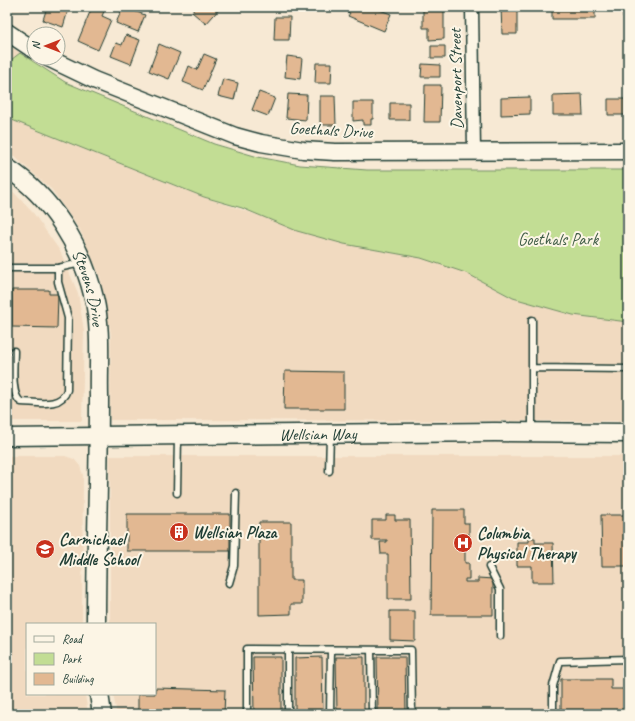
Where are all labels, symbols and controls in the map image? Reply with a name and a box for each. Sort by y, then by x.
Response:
north arrow [26,26,66,66]
street label: Davenport Street [445,26,467,130]
text: N [29,40,43,49]
street label: Goethals Drive [289,117,375,143]
park label: Goethals Park [518,229,600,250]
street label: Stevens Drive [68,246,109,328]
street label: Wellsian Way [279,423,358,445]
building icon: Wellsian Plaza [168,521,190,543]
place label: Wellsian Plaza [193,522,279,543]
place label: Columbia Physical Therapy [477,523,578,564]
place label: Carmichael Middle School [59,529,142,570]
hospital icon: Columbia Physical Therapy [452,532,474,554]
school or university icon: Carmichael Middle School [34,538,56,560]
legend [26,623,156,695]
text: Road [62,631,84,647]
text: Park [62,651,83,667]
text: Building [62,671,94,687]

